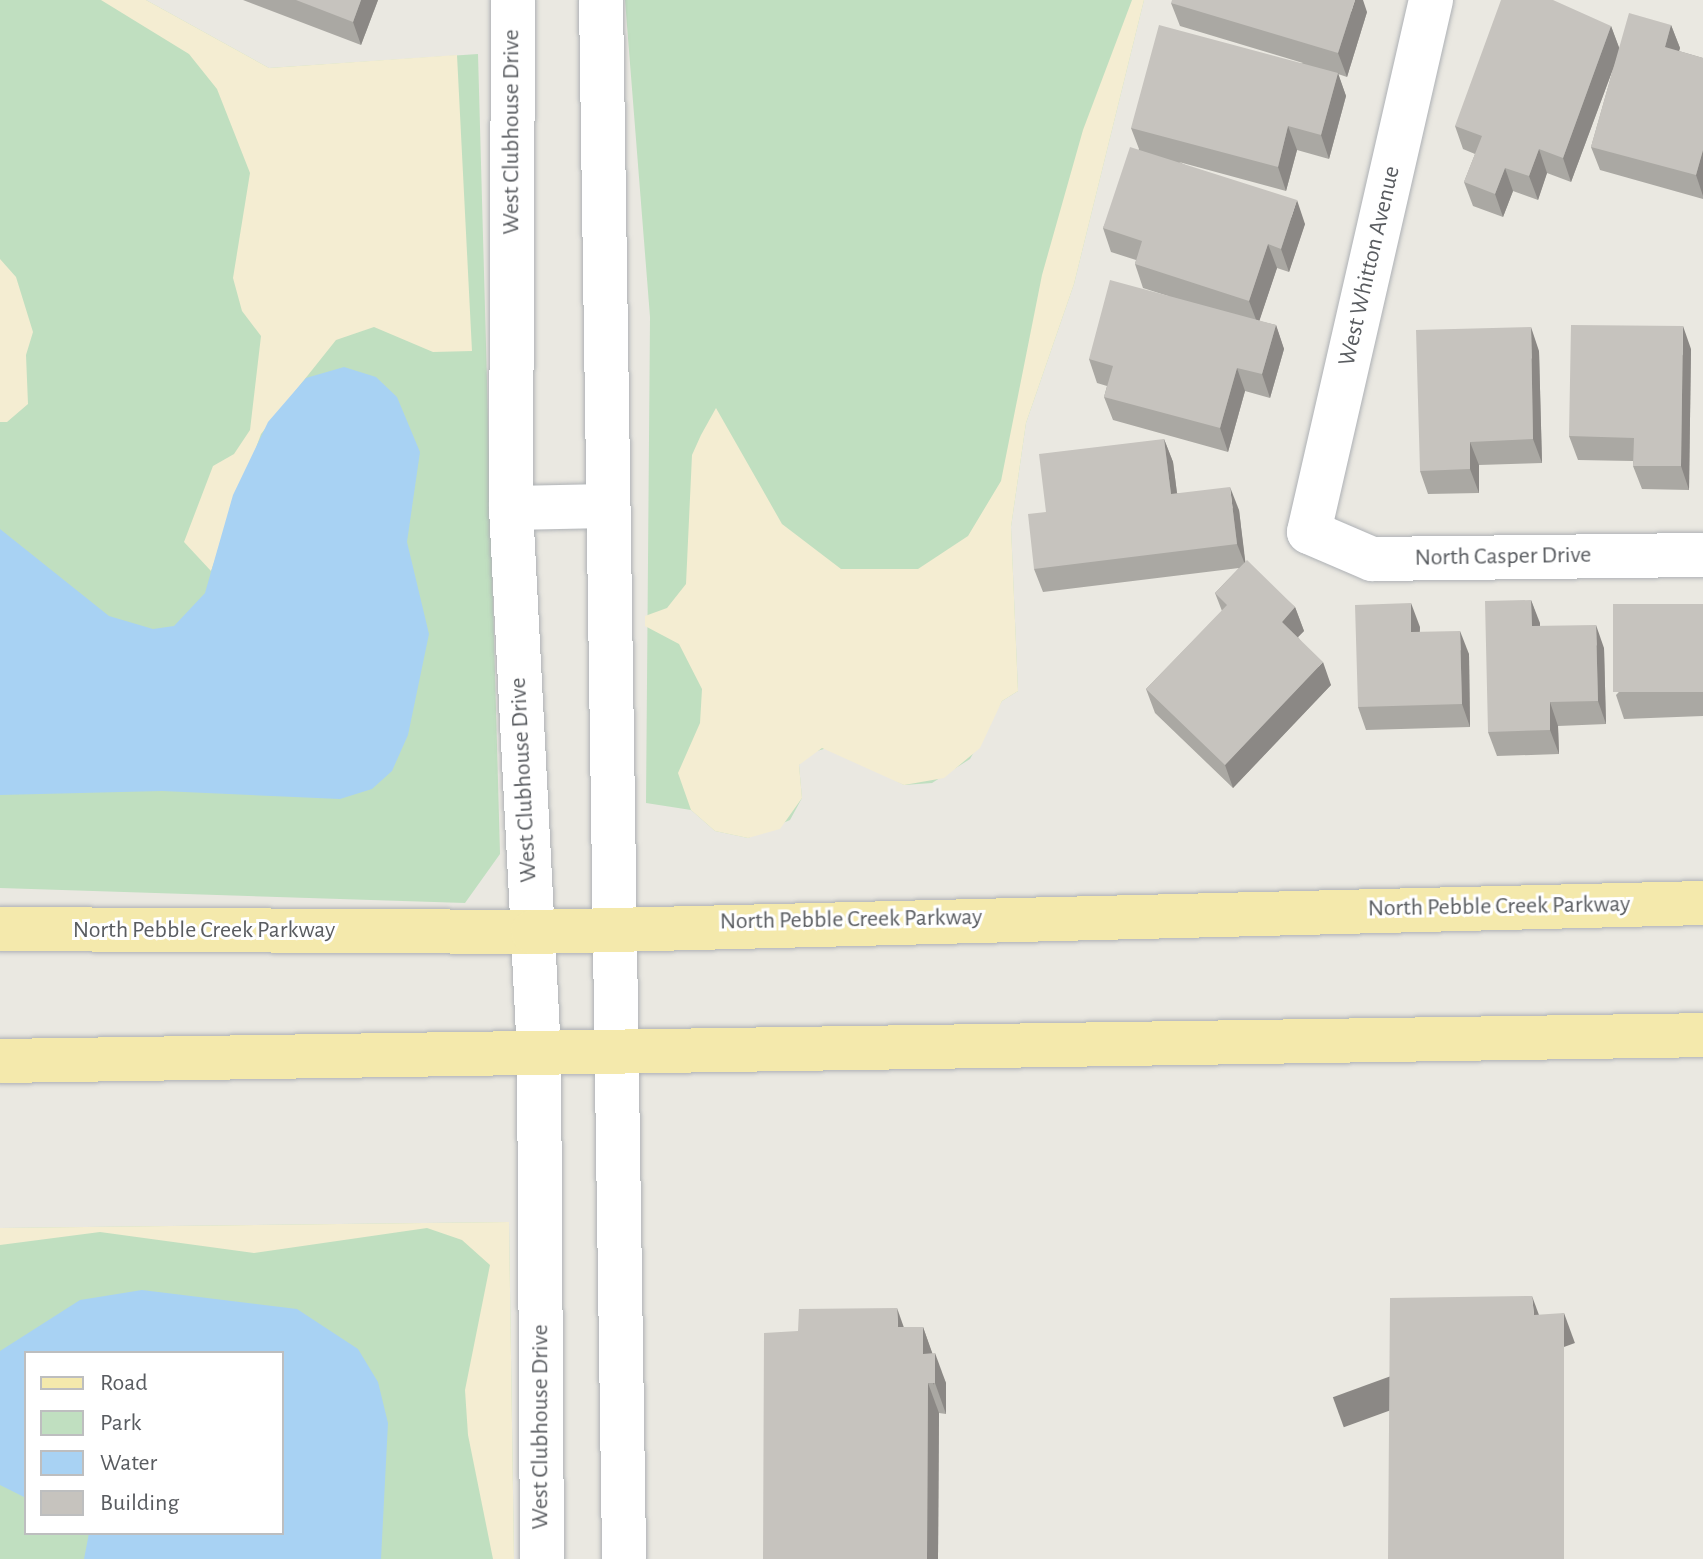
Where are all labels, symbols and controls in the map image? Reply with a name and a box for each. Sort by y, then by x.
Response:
street label: West Clubhouse Drive [498,29,526,235]
street label: West Whitton Avenue [1333,163,1407,369]
street label: North Casper Drive [1414,541,1592,573]
street label: West Clubhouse Drive [504,677,544,883]
street label: North Pebble Creek Parkway [1368,890,1630,924]
street label: North Pebble Creek Parkway [720,903,982,937]
street label: North Pebble Creek Parkway [73,917,335,945]
street label: West Clubhouse Drive [527,1324,555,1530]
legend [24,1351,284,1535]
text: Road [100,1371,148,1395]
text: Park [100,1411,141,1435]
text: Water [100,1451,157,1475]
text: Building [100,1491,179,1515]

